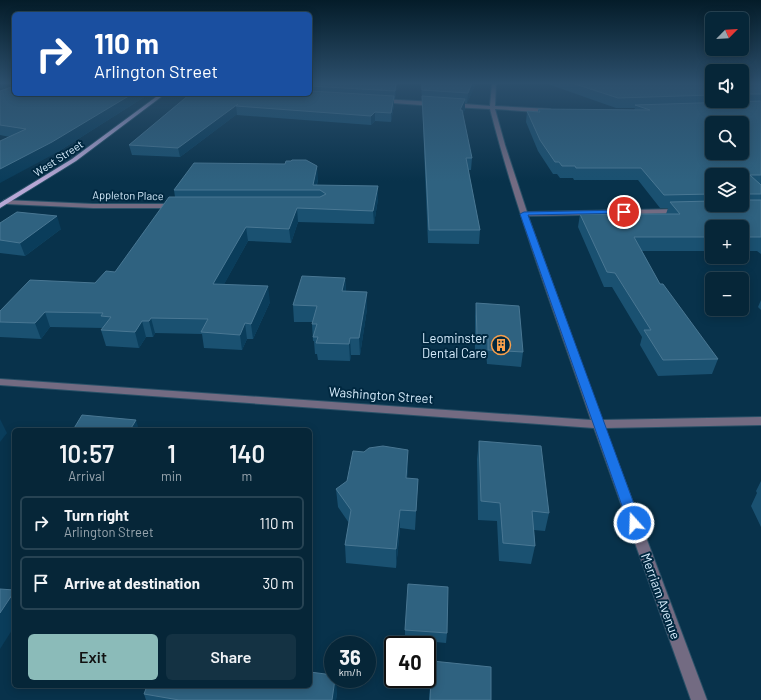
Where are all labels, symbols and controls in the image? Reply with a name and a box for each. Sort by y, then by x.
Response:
north arrow [705,12,749,56]
map controls [705,12,749,316]
text: 110 m [94,26,159,60]
icon: right [28,28,80,80]
text: Arlington Street [94,60,218,82]
button: sound [705,64,749,108]
button: search [705,116,749,160]
street label: West Street [31,137,85,179]
button: layers [705,168,749,212]
street label: Appleton Place [92,188,164,202]
pin [607,195,641,229]
icon: arrive [613,201,635,223]
button: + [705,220,749,264]
button: − [705,272,749,316]
place label: Leominster Dental Care [422,330,487,361]
building icon: Leominster Dental Care [490,334,512,356]
street label: Washington Street [328,383,434,407]
text: 10:57 [59,439,114,468]
text: 1 [167,439,176,468]
text: 140 [229,439,265,468]
text: Arrival [68,468,105,484]
text: min [161,468,182,484]
text: m [242,468,252,484]
position arrow [613,502,655,544]
text: Turn right [64,506,129,524]
icon: right [30,512,52,534]
text: 110 m [260,514,294,532]
text: Arlington Street [64,524,154,540]
street label: Merriam Avenue [638,551,684,641]
icon: arrive [30,572,52,594]
text: Arrive at destination [64,574,200,592]
text: 30 m [262,574,294,592]
button: Exit [28,634,158,680]
button: Share [166,634,296,680]
speed limit sign: 40 [384,636,436,688]
text: 36 [339,645,361,669]
text: km/h [339,666,361,678]

